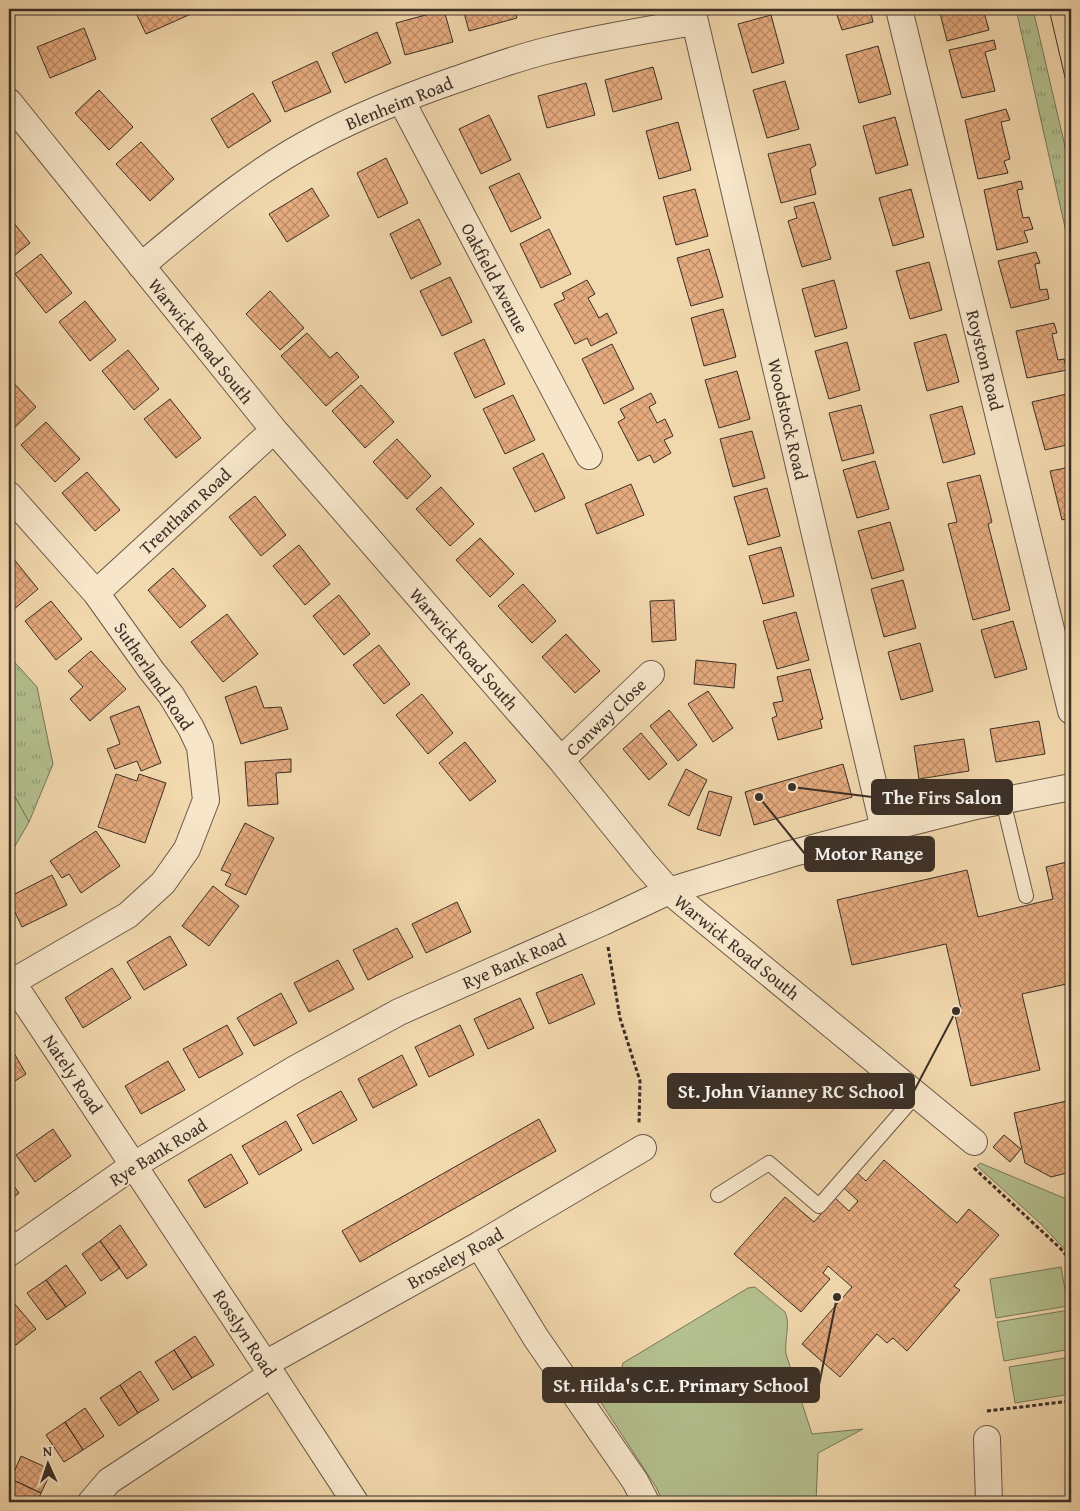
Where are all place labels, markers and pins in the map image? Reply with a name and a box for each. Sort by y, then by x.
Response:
callout: The Firs Salon [872,780,1012,814]
callout: Motor Range [805,837,934,871]
callout: St. John Vianney RC School [668,1074,914,1108]
callout: St. Hilda's C.E. Primary School [543,1368,819,1402]

